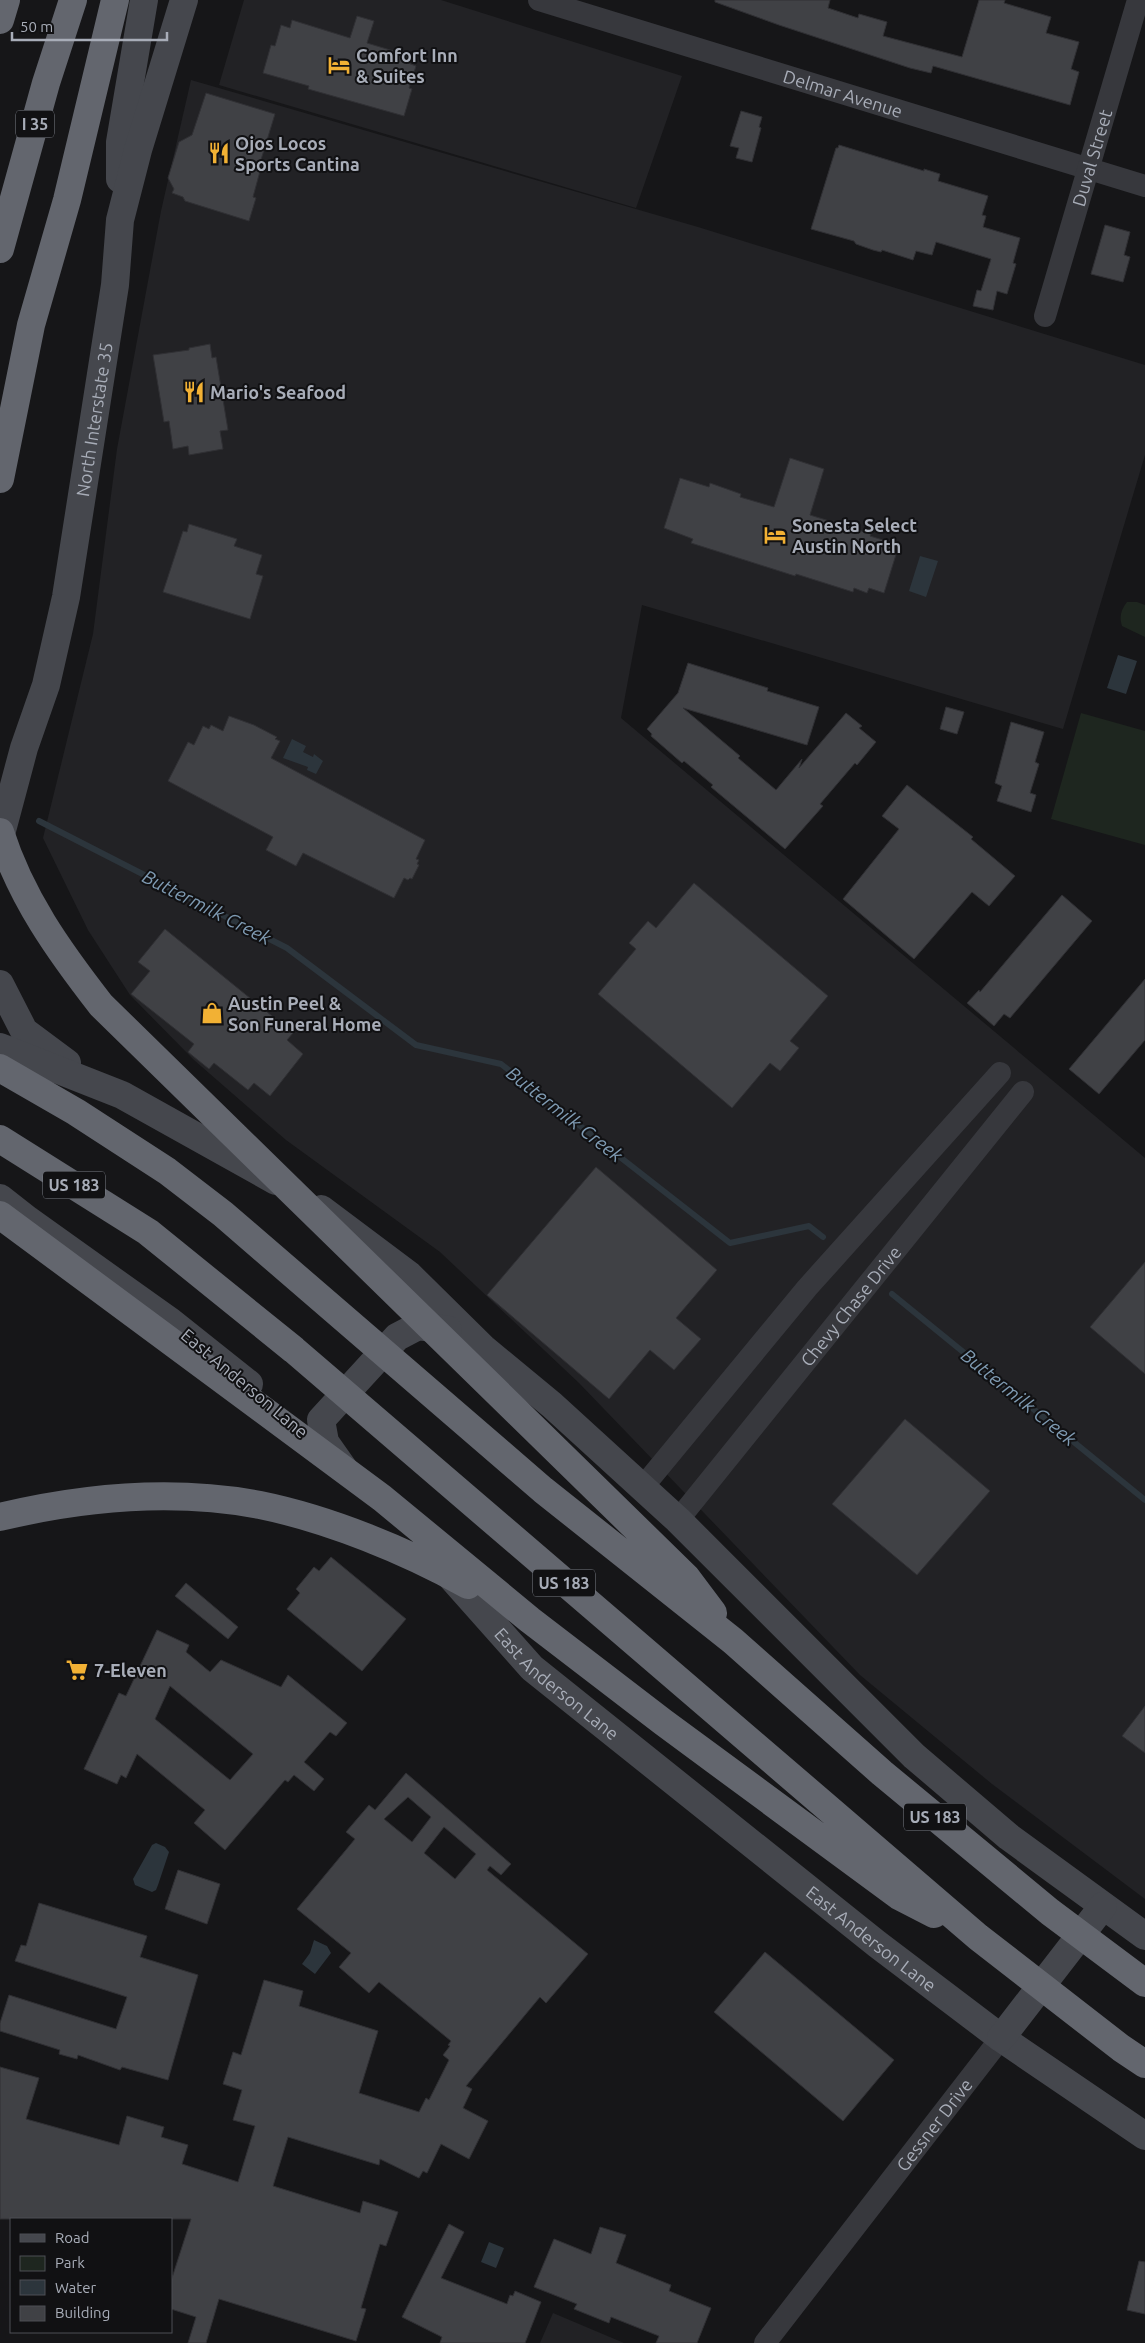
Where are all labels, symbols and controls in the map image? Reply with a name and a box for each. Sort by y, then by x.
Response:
scale bar [12,10,168,42]
text: 50 m [20,18,53,35]
place label: Comfort Inn & Suites [356,45,458,86]
hotel icon: Comfort Inn & Suites [326,52,352,78]
street label: Delmar Avenue [781,66,905,121]
street label: Duval Street [1068,107,1115,209]
road number: I 35 [16,110,54,138]
place label: Ojos Locos Sports Cantina [235,133,360,174]
restaurant icon: Ojos Locos Sports Cantina [206,140,232,166]
street label: North Interstate 35 [72,341,116,498]
restaurant icon: Mario's Seafood [181,379,207,405]
place label: Mario's Seafood [210,382,346,402]
place label: Sonesta Select Austin North [792,515,917,556]
hotel icon: Sonesta Select Austin North [762,522,788,548]
water label: Buttermilk Creek [139,865,275,949]
place label: Austin Peel & Son Funeral Home [228,993,382,1034]
shop icon: Austin Peel & Son Funeral Home [199,1000,225,1026]
water label: Buttermilk Creek [502,1062,628,1166]
road number: US 183 [43,1172,105,1198]
street label: Chevy Chase Drive [796,1242,905,1370]
street label: East Anderson Lane [178,1324,312,1442]
water label: Buttermilk Creek [957,1344,1081,1450]
road number: US 183 [533,1570,595,1596]
street label: East Anderson Lane [491,1624,623,1744]
supermarket icon: 7-Eleven [64,1657,90,1683]
place label: 7-Eleven [94,1660,167,1680]
road number: US 183 [904,1804,966,1830]
street label: East Anderson Lane [803,1882,940,1995]
street label: Gessner Drive [892,2075,976,2175]
legend [10,2218,172,2333]
text: Road [55,2229,90,2246]
text: Park [55,2254,85,2271]
text: Water [55,2279,96,2296]
text: Building [55,2304,110,2321]

